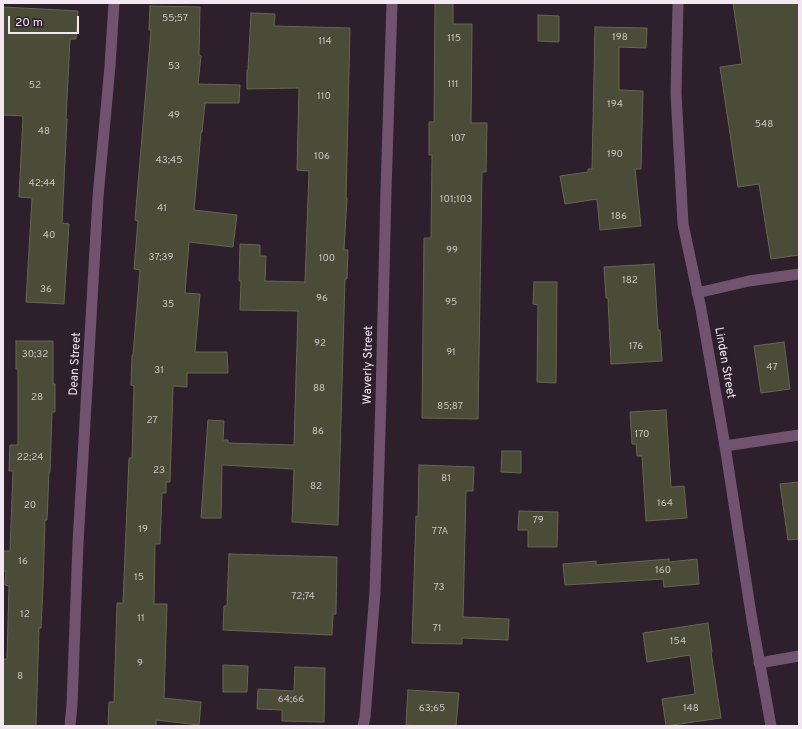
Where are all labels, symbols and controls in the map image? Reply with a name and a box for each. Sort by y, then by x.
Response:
scale bar [10,8,81,34]
house number: 55;57 [162,13,188,25]
text: 20 m [15,15,43,31]
house number: 198 [612,32,628,44]
house number: 115 [447,33,461,45]
house number: 114 [318,36,332,48]
house number: 53 [168,61,180,73]
house number: 111 [447,79,459,91]
house number: 52 [29,80,41,92]
house number: 110 [317,91,331,103]
house number: 194 [607,99,623,111]
house number: 49 [168,110,180,122]
house number: 548 [755,119,773,131]
house number: 48 [38,126,50,138]
house number: 107 [450,133,466,145]
house number: 190 [607,149,623,161]
house number: 106 [314,151,330,163]
house number: 43;45 [156,155,182,167]
house number: 42;44 [29,178,55,190]
house number: 101;103 [440,194,472,206]
house number: 41 [157,203,167,215]
house number: 186 [611,211,627,223]
house number: 40 [43,230,55,242]
house number: 99 [446,245,458,257]
house number: 37;39 [149,252,173,264]
house number: 100 [319,253,335,265]
house number: 182 [622,275,638,287]
house number: 36 [40,284,52,296]
house number: 96 [316,293,328,305]
house number: 95 [445,297,457,309]
house number: 35 [162,299,174,311]
street label: Waverly Street [361,326,377,404]
street label: Linden Street [711,326,737,400]
street label: Dean Street [67,332,85,396]
house number: 92 [314,338,326,350]
house number: 176 [629,341,643,353]
house number: 91 [446,347,456,359]
house number: 30;32 [22,349,48,361]
house number: 47 [766,362,778,374]
house number: 31 [154,365,164,377]
house number: 88 [313,383,325,395]
house number: 28 [31,392,43,404]
house number: 85;87 [437,401,463,413]
house number: 27 [146,415,158,427]
house number: 86 [312,426,324,438]
house number: 170 [634,429,650,441]
house number: 22;24 [17,452,43,464]
house number: 23 [153,465,165,477]
house number: 81 [441,473,451,485]
house number: 82 [310,481,322,493]
house number: 164 [657,498,673,510]
house number: 20 [24,500,36,512]
house number: 79 [532,515,544,527]
house number: 19 [138,524,148,536]
house number: 77A [432,526,448,538]
house number: 16 [18,556,28,568]
house number: 160 [655,565,671,577]
house number: 15 [134,572,144,584]
house number: 73 [433,582,445,594]
house number: 72;74 [291,591,315,603]
house number: 12 [20,609,30,621]
house number: 11 [137,613,145,625]
house number: 71 [432,623,442,635]
house number: 154 [670,636,686,648]
house number: 9 [137,658,143,670]
house number: 8 [17,671,23,683]
house number: 64;66 [278,694,304,706]
house number: 63;65 [419,703,445,715]
house number: 148 [683,703,699,715]

